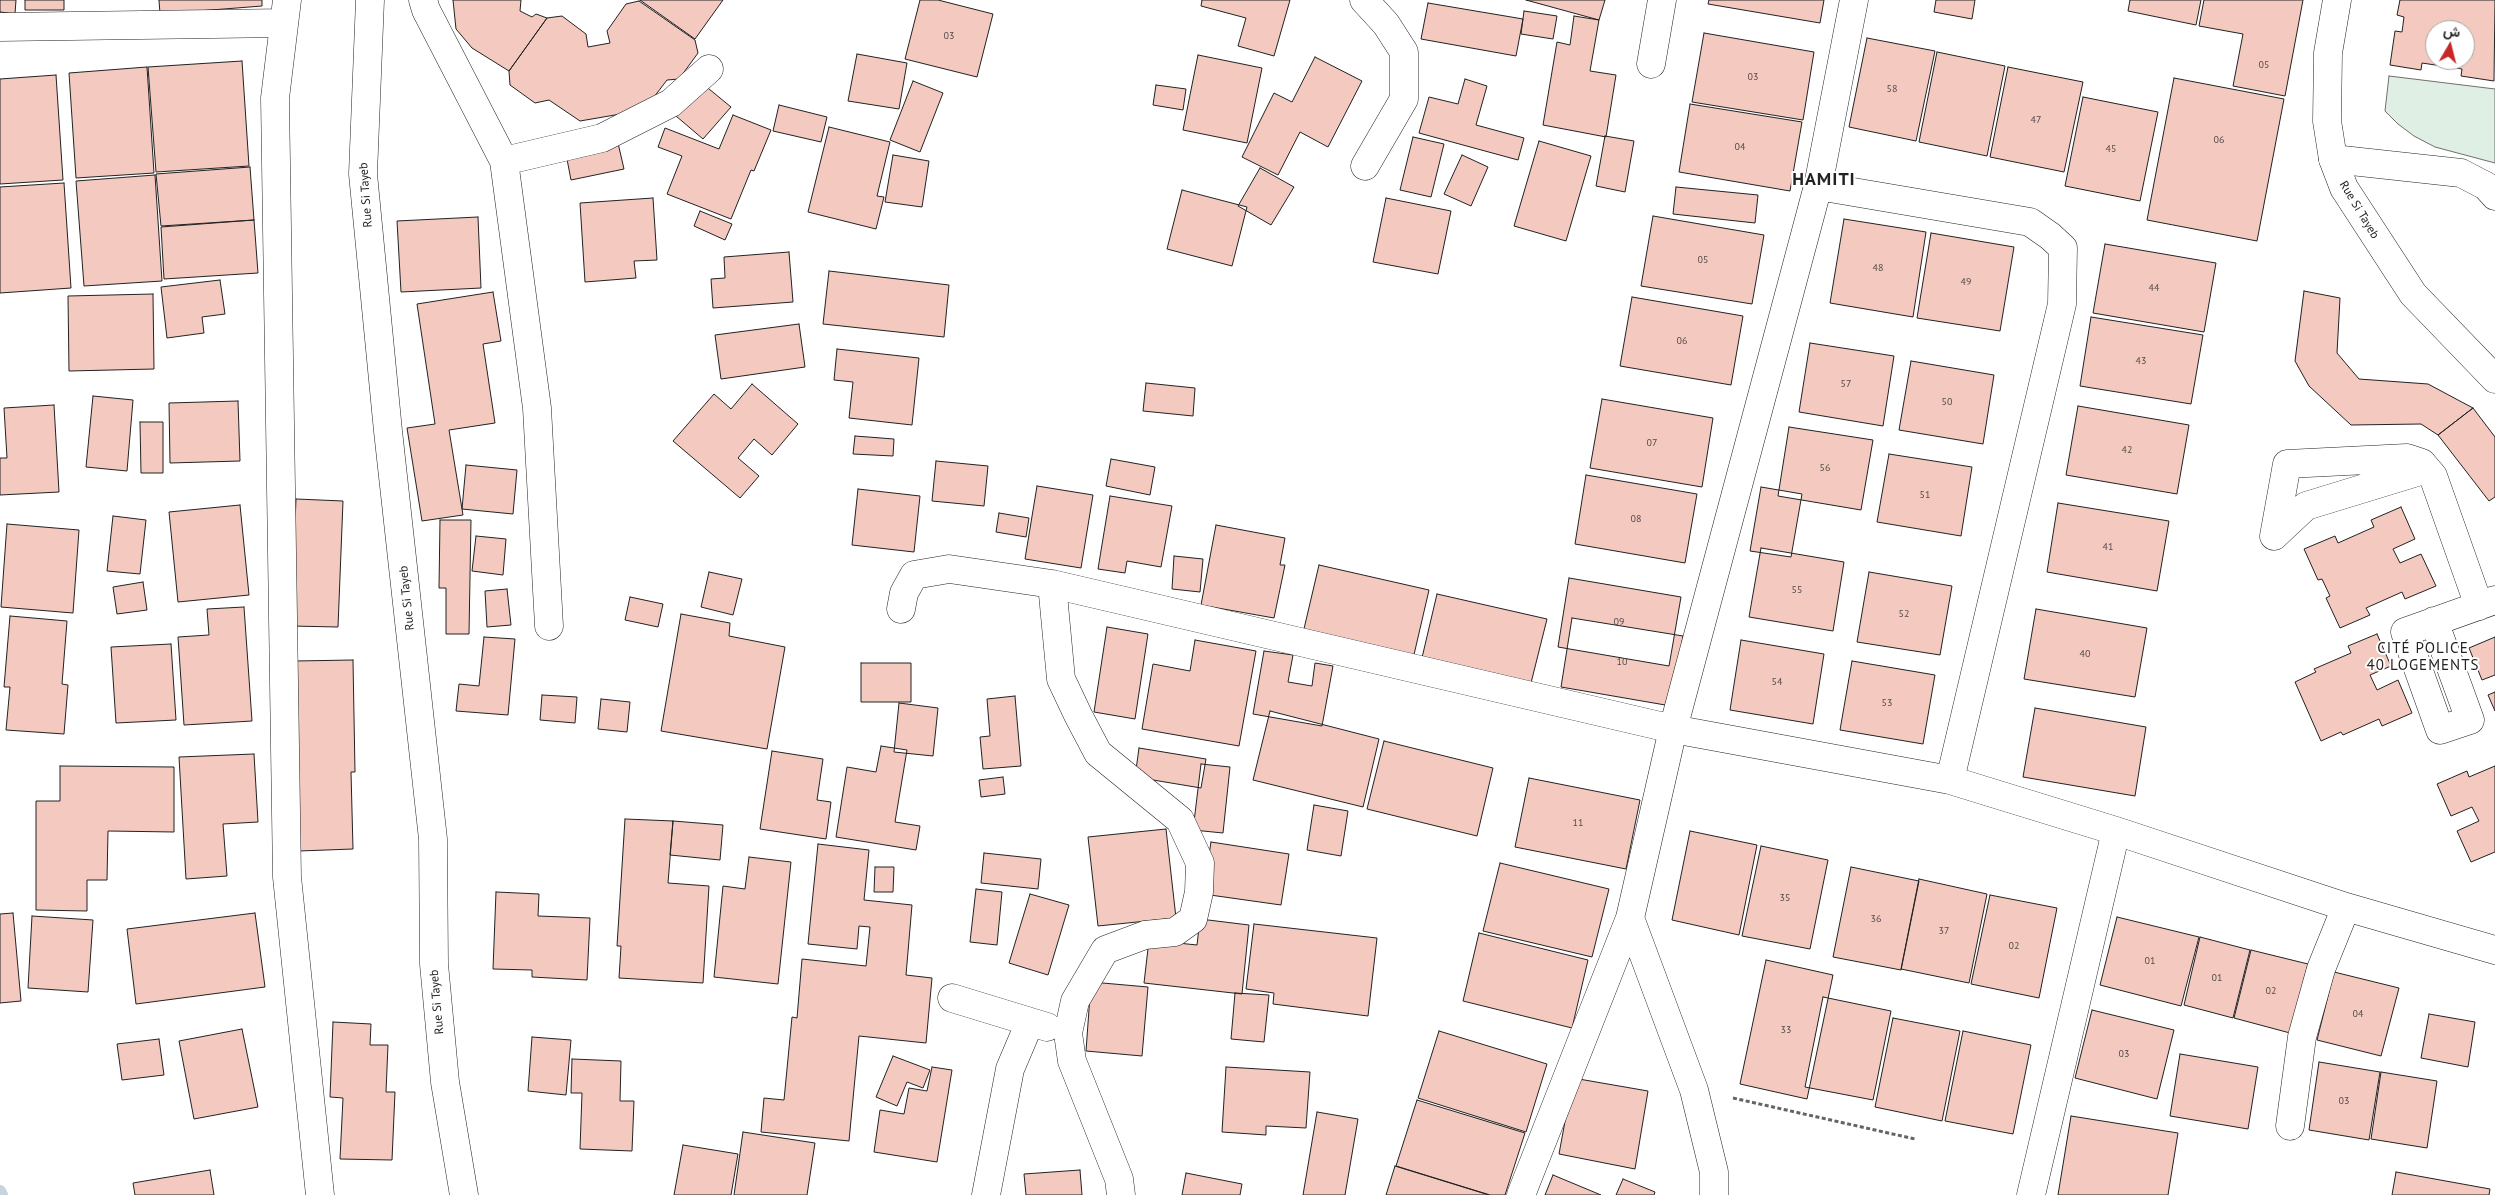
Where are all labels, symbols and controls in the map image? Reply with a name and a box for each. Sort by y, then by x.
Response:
north arrow [2425,20,2475,70]
text: ش [2442,21,2462,41]
house number: 03 [944,30,954,42]
house number: 05 [2259,59,2269,71]
house number: 03 [1748,71,1758,83]
house number: 58 [1887,83,1897,95]
house number: 47 [2031,114,2041,126]
house number: 06 [2214,134,2224,146]
house number: 04 [1735,141,1745,153]
house number: 45 [2106,143,2116,155]
street label: Rue Si Tayeb [357,162,375,228]
district label: HAMITI [1792,169,1856,191]
street label: Rue Si Tayeb [2336,178,2382,242]
house number: 05 [1698,254,1708,266]
house number: 48 [1873,262,1883,274]
house number: 49 [1961,276,1971,288]
house number: 44 [2149,282,2159,294]
house number: 06 [1677,335,1687,347]
house number: 43 [2136,355,2146,367]
house number: 57 [1841,378,1851,390]
house number: 50 [1942,396,1952,408]
house number: 07 [1647,437,1657,449]
house number: 42 [2122,444,2132,456]
house number: 56 [1820,462,1830,474]
house number: 51 [1920,489,1930,501]
house number: 08 [1631,513,1641,525]
house number: 41 [2103,541,2113,553]
street label: Rue Si Tayeb [396,565,418,631]
house number: 55 [1792,584,1802,596]
house number: 52 [1899,608,1909,620]
house number: 09 [1614,616,1624,628]
district label: CITÉ POLICE 40 LOGEMENTS [2365,640,2481,675]
house number: 40 [2080,648,2090,660]
house number: 10 [1617,656,1627,668]
house number: 54 [1772,676,1782,688]
house number: 53 [1882,697,1892,709]
house number: 11 [1573,817,1583,829]
house number: 35 [1780,892,1790,904]
house number: 36 [1871,913,1881,925]
house number: 37 [1939,925,1949,937]
house number: 02 [2009,940,2019,952]
house number: 01 [2145,955,2155,967]
street label: Rue Si Tayeb [427,969,447,1035]
house number: 01 [2212,972,2222,984]
house number: 02 [2266,985,2276,997]
house number: 04 [2353,1008,2363,1020]
house number: 33 [1781,1024,1791,1036]
house number: 03 [2119,1048,2129,1060]
house number: 03 [2339,1095,2349,1107]

